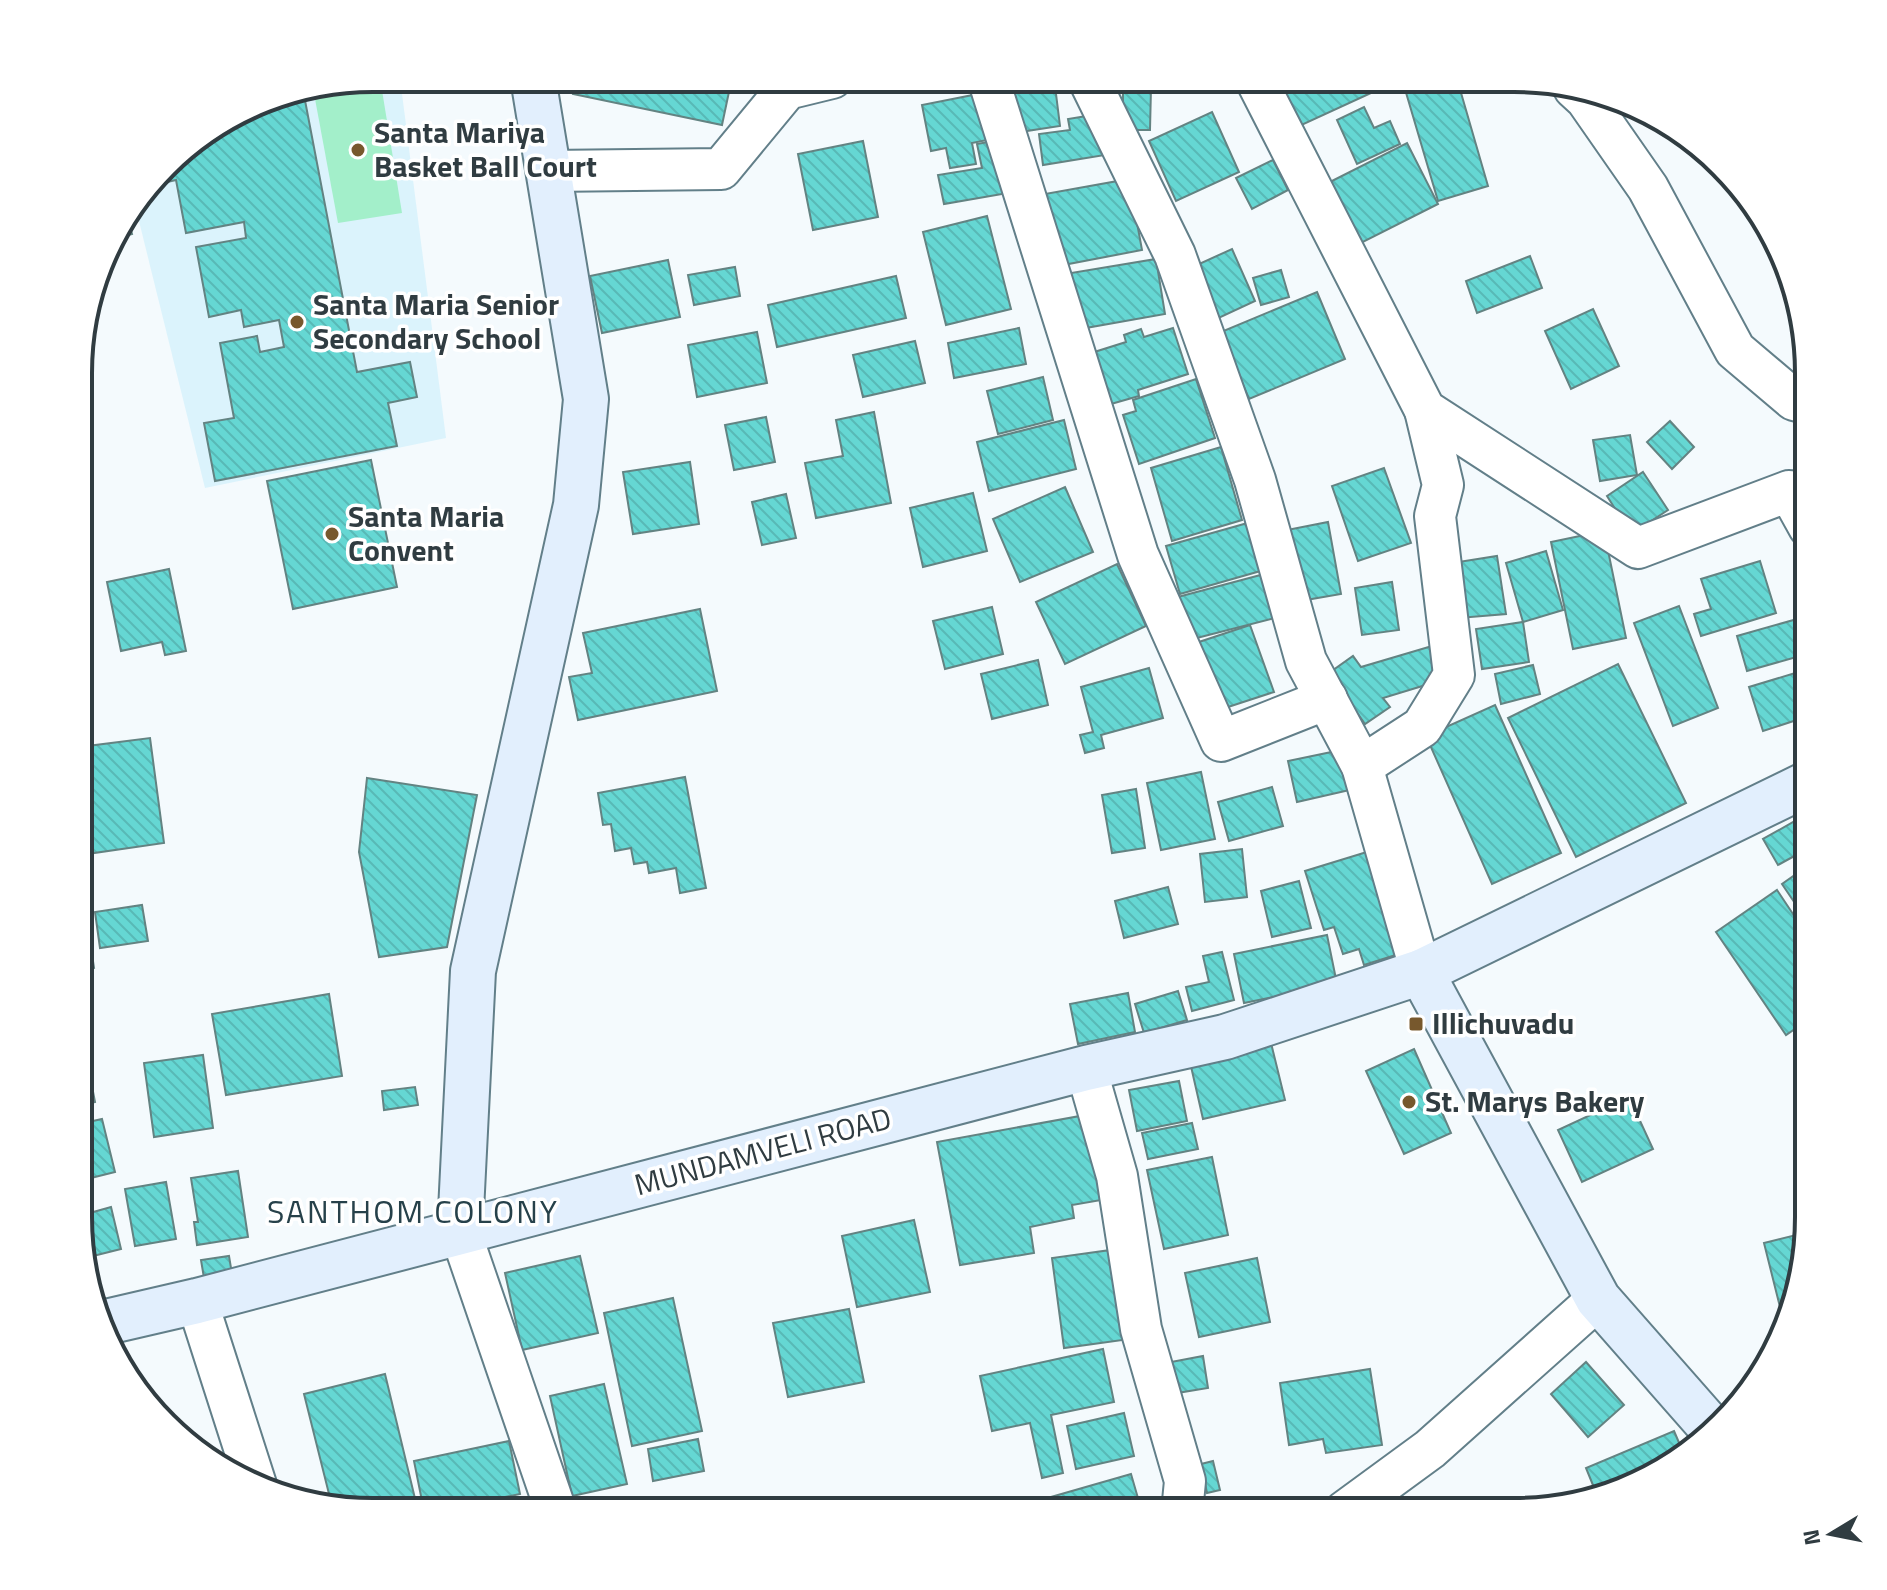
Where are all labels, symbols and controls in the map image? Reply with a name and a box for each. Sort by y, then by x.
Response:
place label: Santa Mariya Basket Ball Court [374,109,597,189]
marker: Santa Mariya Basket Ball Court [349,141,367,159]
place label: Santa Maria Senior Secondary School [313,281,559,361]
marker: Santa Maria Senior Secondary School [288,313,306,331]
place label: Santa Maria Convent [348,493,504,573]
marker: Santa Maria Convent [323,525,341,543]
place label: Illichuvadu [1432,1000,1574,1046]
marker: Illichuvadu [1407,1015,1425,1033]
place label: St. Marys Bakery [1425,1078,1644,1124]
marker: St. Marys Bakery [1400,1093,1418,1111]
street label: MUNDAMVELI ROAD [629,1095,896,1207]
district label: SANTHOM COLONY [267,1187,559,1235]
north arrow [1791,1494,1871,1574]
text: N [1793,1527,1829,1548]

